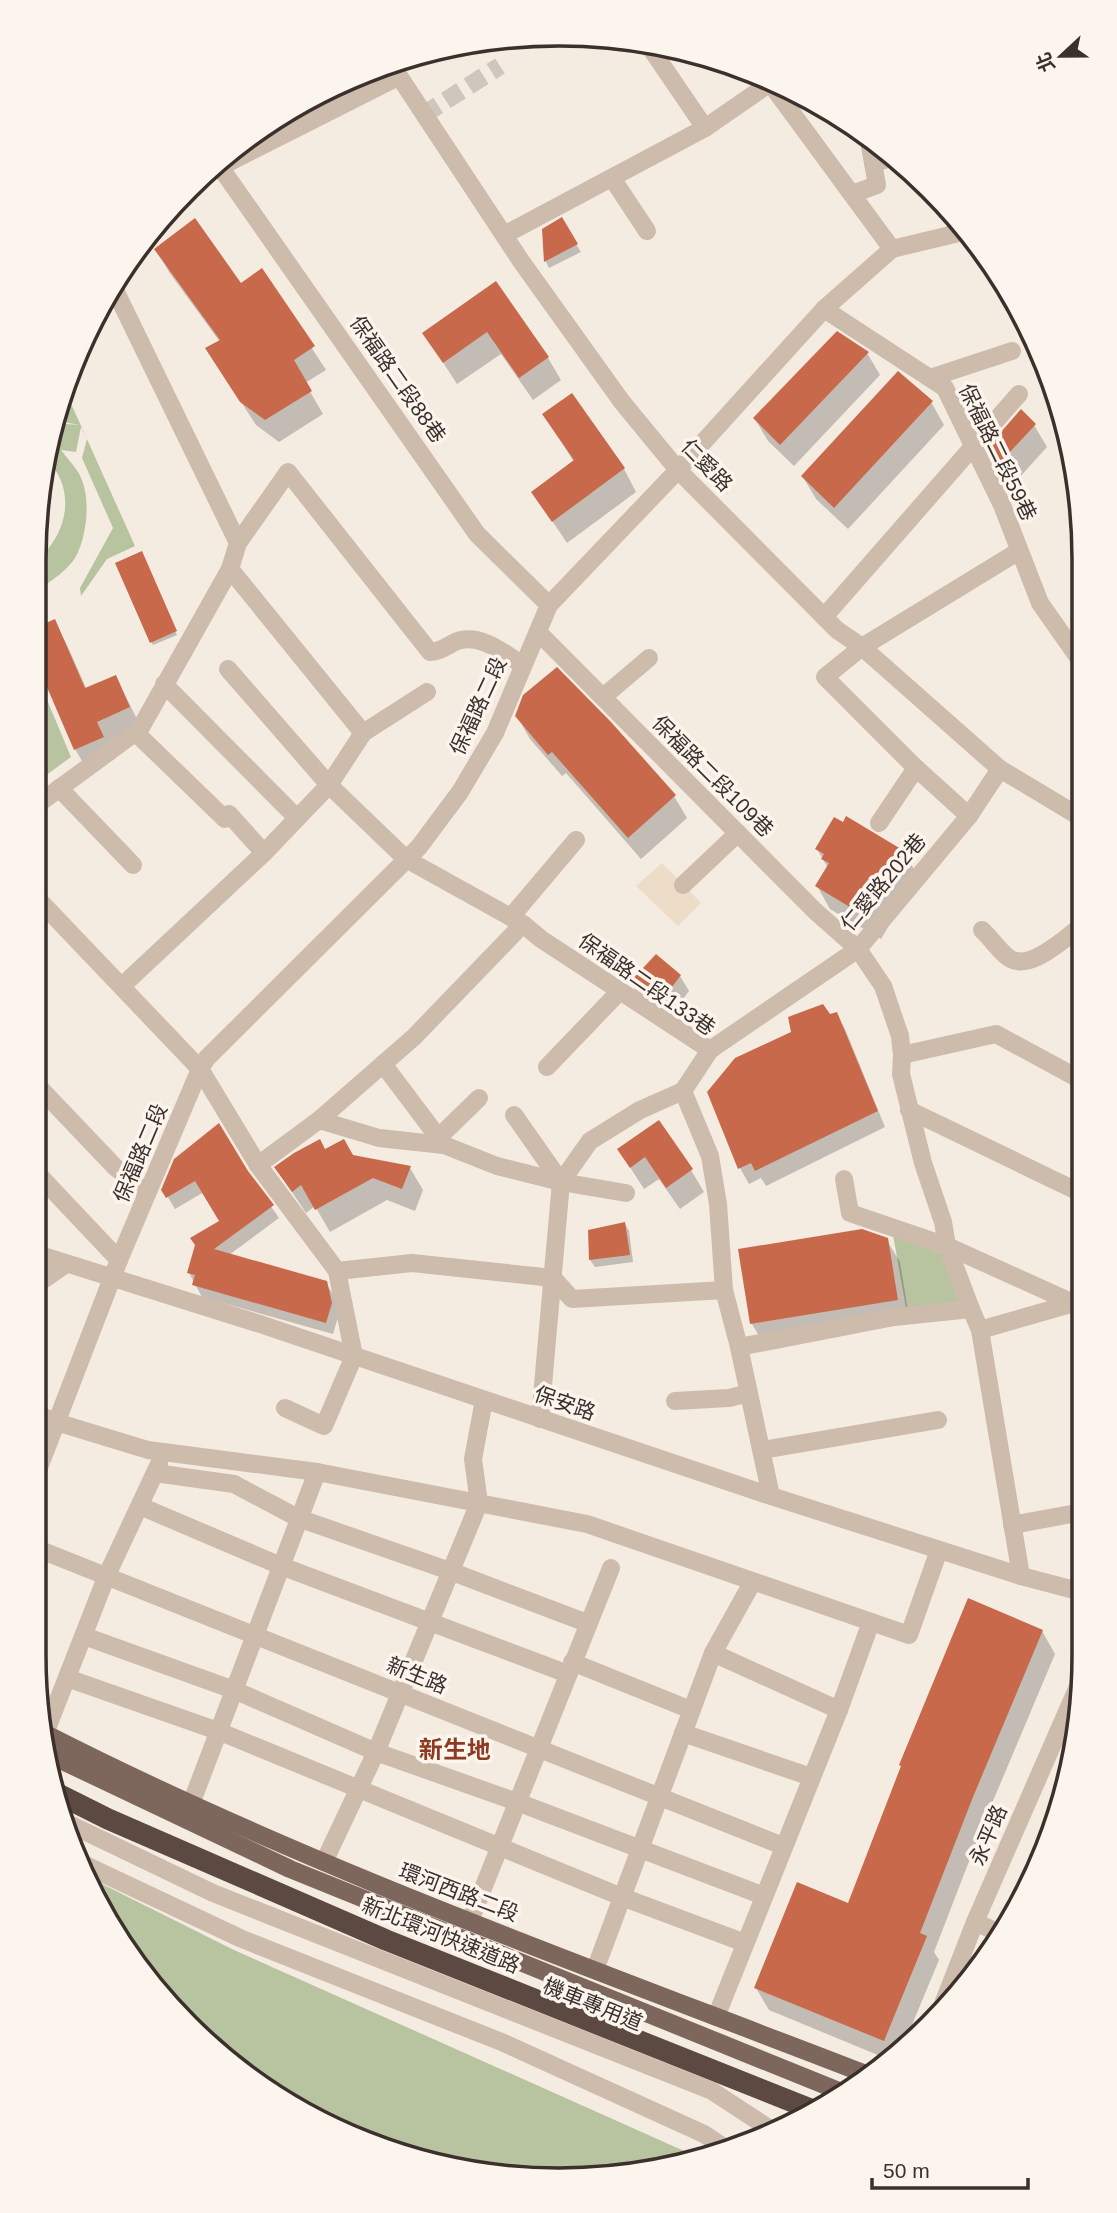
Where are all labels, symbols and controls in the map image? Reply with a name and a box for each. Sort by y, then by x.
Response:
north arrow [1026,21,1096,91]
text: 北 [1032,49,1059,75]
street label: 保福路二段88巷 [346,311,450,447]
street label: 保福路二段59巷 [955,380,1041,524]
street label: 仁愛路 [677,434,737,496]
street label: 保福路二段 [445,654,511,758]
street label: 保福路二段109巷 [648,711,778,841]
street label: 仁愛路202巷 [836,829,930,935]
street label: 保福路二段133巷 [574,928,720,1040]
street label: 保福路二段 [109,1100,171,1206]
street label: 保安路 [531,1382,599,1424]
street label: 新生路 [383,1653,451,1697]
district label: 新生地 [419,1736,491,1763]
street label: 永平路 [965,1802,1011,1868]
street label: 環河西路二段 [396,1859,522,1925]
street label: 新北環河快速道路 [359,1893,523,1977]
street label: 機車專用道 [540,1974,646,2034]
scale bar [872,2146,1028,2190]
text: 50 m [883,2159,930,2182]

